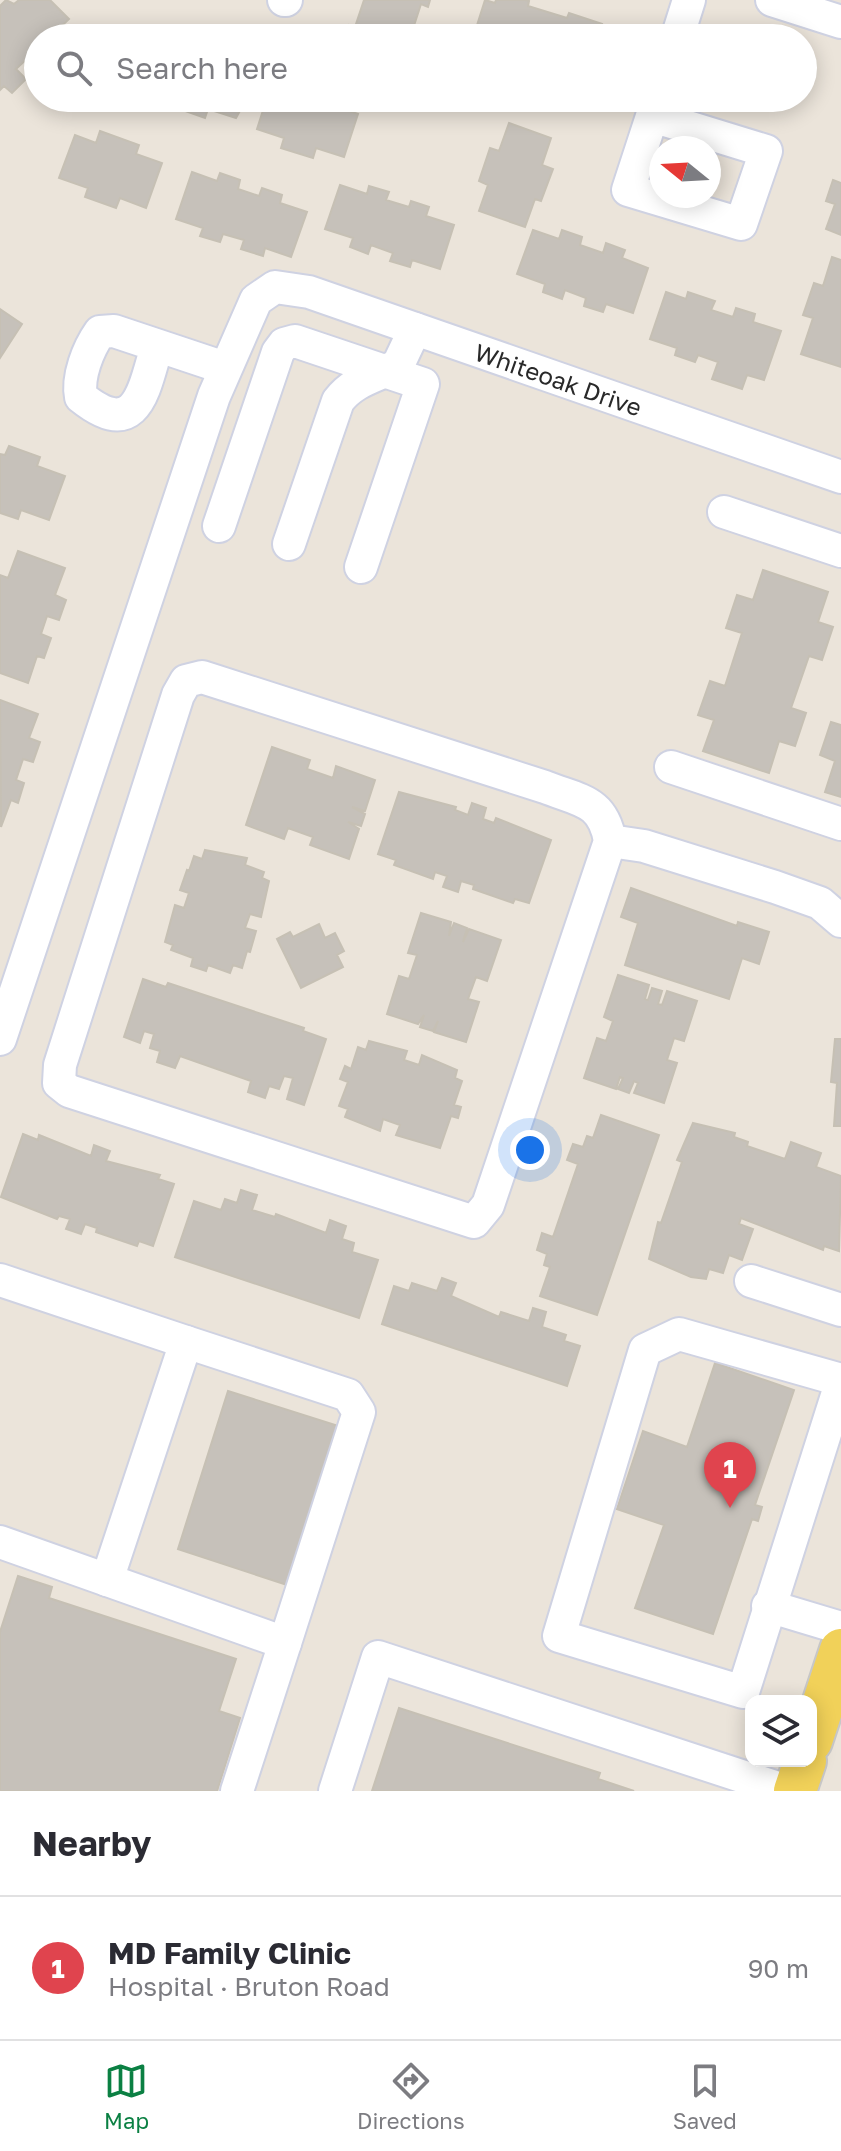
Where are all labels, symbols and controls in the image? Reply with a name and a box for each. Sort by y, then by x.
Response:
search box [24,24,817,112]
icon: search [52,46,96,90]
text: Search here [116,50,288,86]
north arrow [649,136,721,208]
street label: Whiteoak Drive [471,336,646,421]
your location [510,1130,550,1170]
pin: 1 [704,1442,756,1508]
map controls [745,1695,817,1767]
button: layers [745,1695,817,1767]
text: Nearby [32,1823,152,1863]
text: MD Family Clinic [108,1935,351,1971]
text: 1 [51,1953,65,1984]
text: 90 m [748,1953,809,1984]
text: Hospital · Bruton Road [108,1971,390,2002]
tab: Map [104,2059,149,2134]
tab: Directions [357,2059,465,2134]
tab: Saved [673,2059,737,2134]

